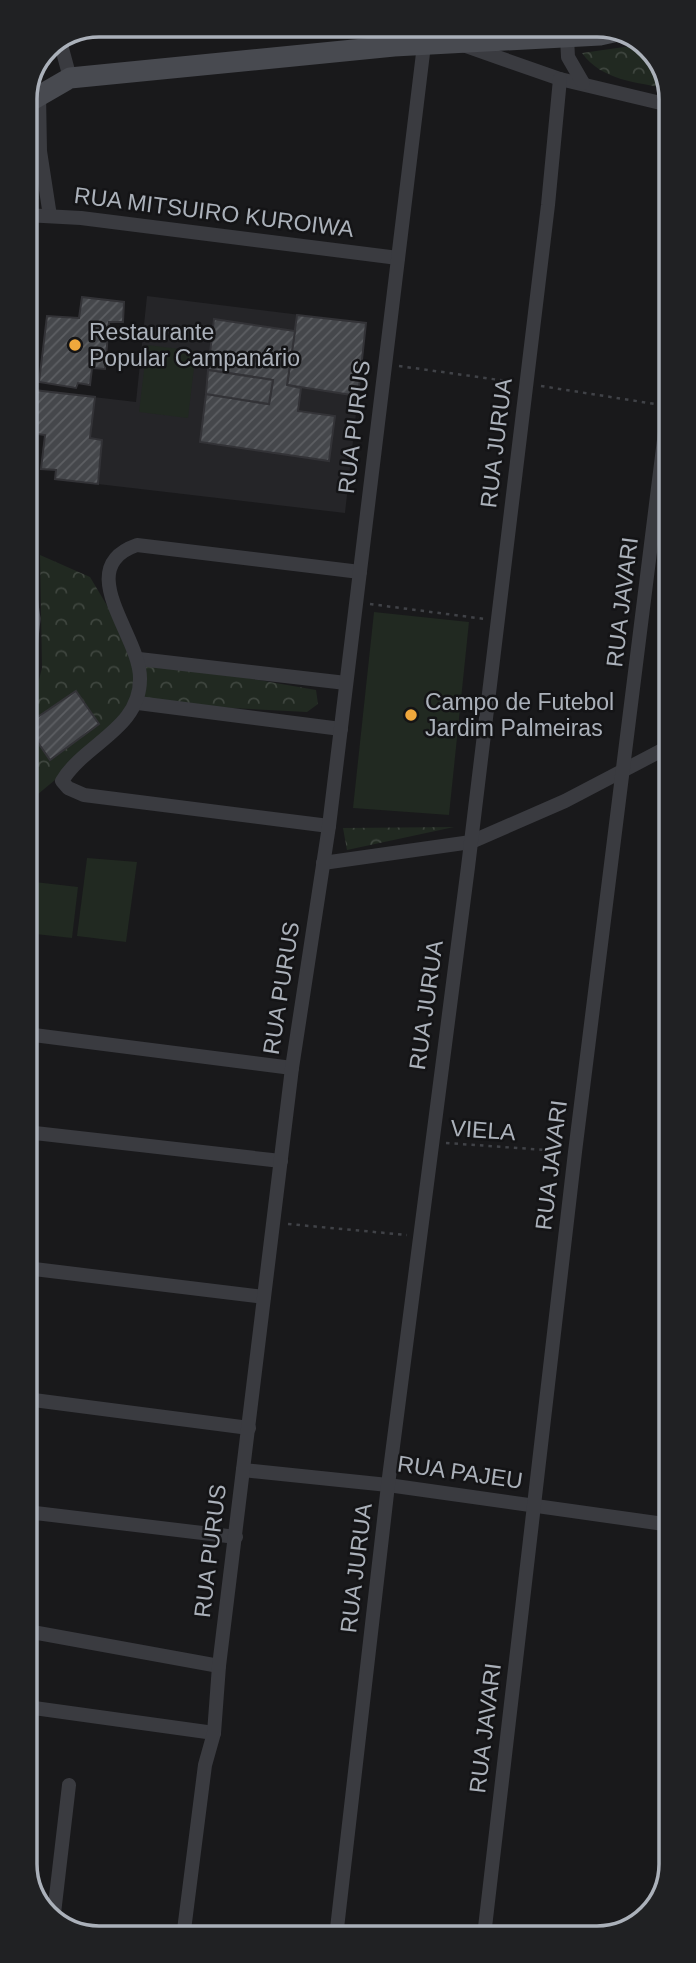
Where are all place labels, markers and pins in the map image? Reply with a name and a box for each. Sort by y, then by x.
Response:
place label: Restaurante Popular Campanário [89,319,300,371]
marker: Restaurante Popular Campanário [67,337,83,353]
place label: Campo de Futebol Jardim Palmeiras [425,689,614,741]
marker: Campo de Futebol Jardim Palmeiras [403,707,419,723]

